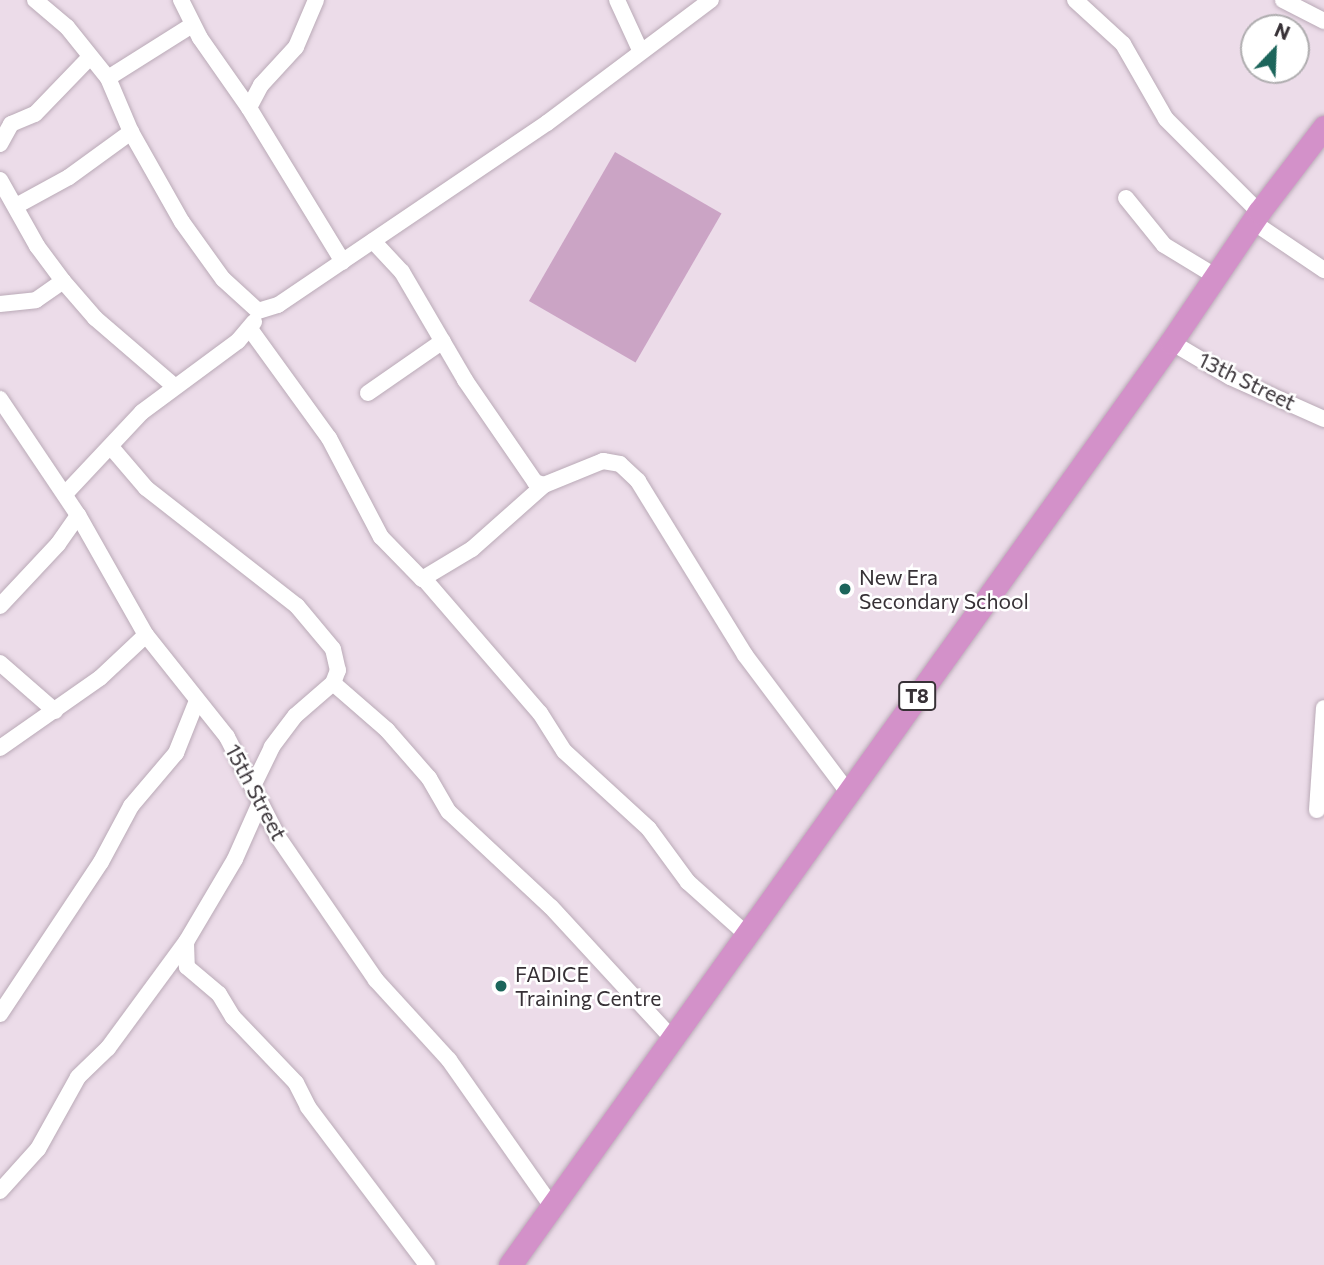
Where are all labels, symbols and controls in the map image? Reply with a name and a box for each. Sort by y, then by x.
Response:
north arrow [1240,14,1310,84]
text: N [1272,18,1294,44]
street label: 13th Street [1194,347,1300,415]
place label: New Era Secondary School [859,564,1029,614]
marker: New Era Secondary School [837,581,853,597]
road number: T8 [898,680,936,712]
street label: 15th Street [220,740,292,844]
place label: FADICE Training Centre [515,961,661,1011]
marker: FADICE Training Centre [493,978,509,994]

